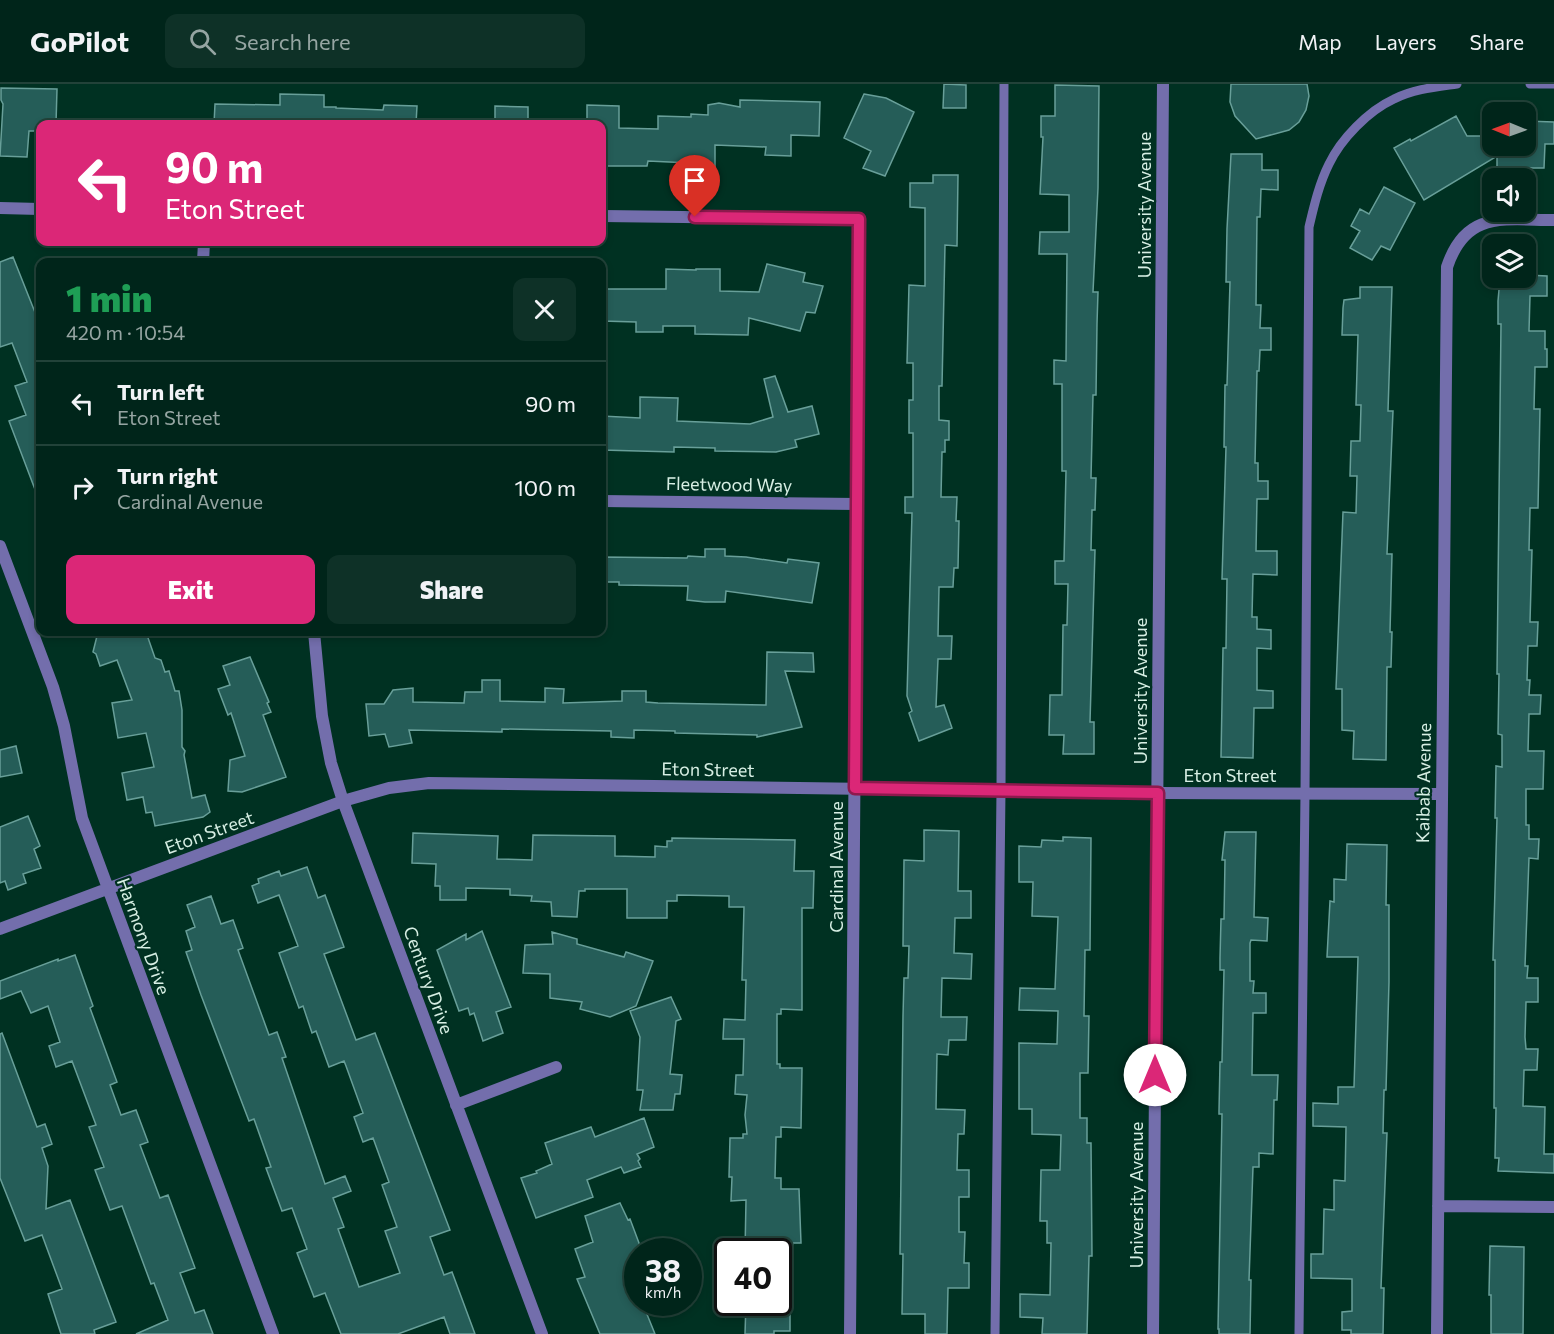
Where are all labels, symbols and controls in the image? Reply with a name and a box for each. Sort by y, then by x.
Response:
search box [165,14,585,68]
text: GoPilot [30,24,129,58]
icon: search [186,25,219,58]
text: Search here [234,28,351,55]
text: Map [1298,29,1342,54]
text: Layers [1375,29,1437,54]
text: Share [1470,29,1524,54]
north arrow [1482,102,1536,156]
map controls [1482,102,1536,288]
street label: University Avenue [1133,132,1155,278]
text: 90 m [165,140,264,192]
icon: left [66,144,144,222]
pin [669,155,720,217]
icon: arrive [678,164,711,197]
button: sound [1482,168,1536,222]
text: Eton Street [165,192,305,225]
button: layers [1482,234,1536,288]
text: 1 min [66,275,152,319]
button: close [513,278,576,341]
text: 420 m · 10:54 [66,320,185,344]
text: Turn left [117,378,204,405]
icon: left [66,387,99,420]
text: 90 m [525,390,576,417]
text: Eton Street [117,405,221,429]
text: Turn right [117,462,218,489]
icon: right [66,471,99,504]
street label: Fleetwood Way [666,472,792,496]
text: 100 m [514,474,576,501]
text: Cardinal Avenue [117,489,263,513]
button: Exit [66,555,315,624]
button: Share [327,555,576,624]
street label: University Avenue [1129,618,1151,764]
street label: Kaibab Avenue [1411,723,1435,843]
street label: Eton Street [661,757,755,781]
street label: Eton Street [1183,764,1277,786]
street label: Cardinal Avenue [825,801,847,933]
street label: Eton Street [161,806,257,858]
street label: Harmony Drive [113,874,175,998]
street label: Century Drive [399,923,459,1037]
position arrow [1123,1043,1187,1107]
street label: University Avenue [1125,1122,1147,1268]
speed limit sign: 40 [714,1238,792,1316]
text: 38 [645,1251,681,1288]
text: km/h [645,1283,681,1301]

